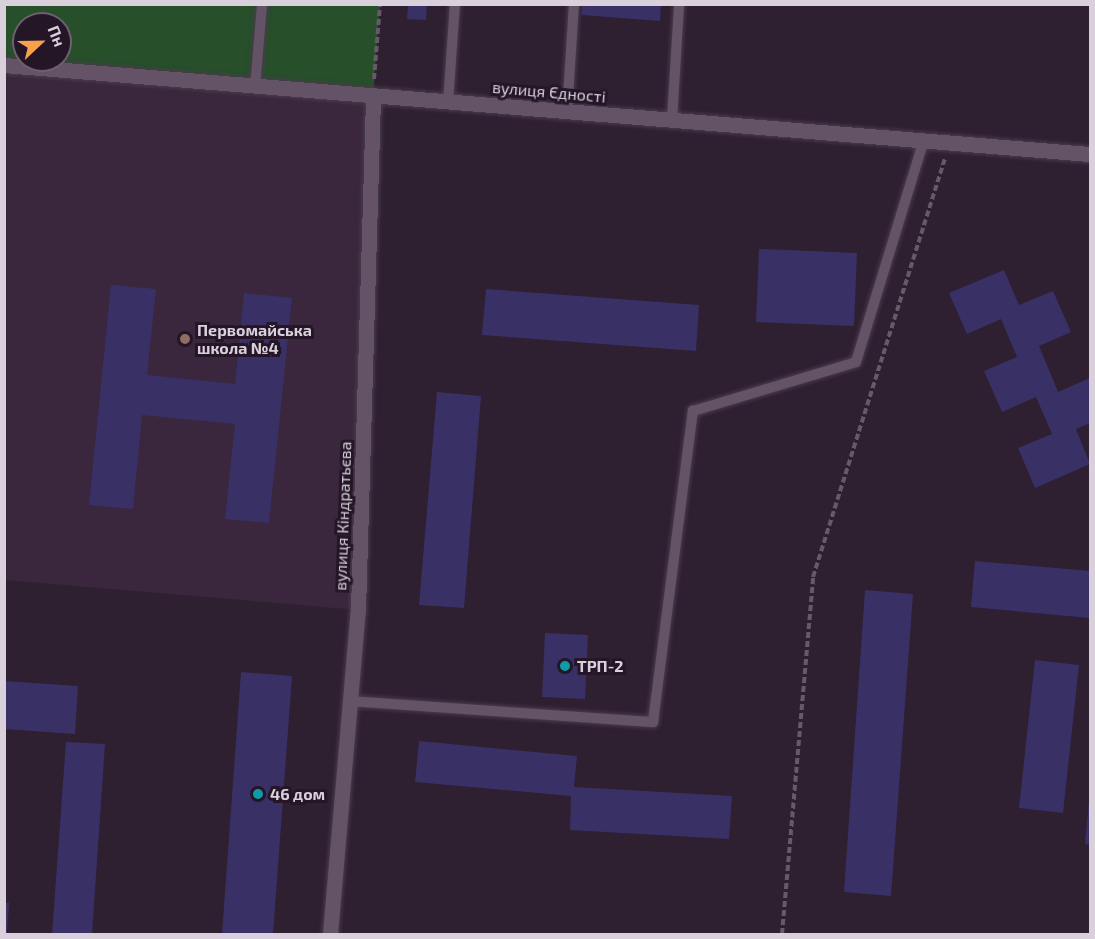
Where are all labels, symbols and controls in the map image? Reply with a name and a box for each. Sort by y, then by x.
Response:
north arrow [12,12,72,72]
text: Пн [45,23,70,49]
street label: вулиця Єдності [492,77,606,107]
place label: Первомайська школа №4 [197,320,312,358]
marker: Первомайська школа №4 [178,332,192,346]
street label: вулиця Кіндратьєва [331,441,355,591]
place label: ТРП-2 [577,656,624,676]
marker: ТРП-2 [558,659,572,673]
place label: 46 дом [270,784,325,804]
marker: 46 дом [251,787,265,801]

